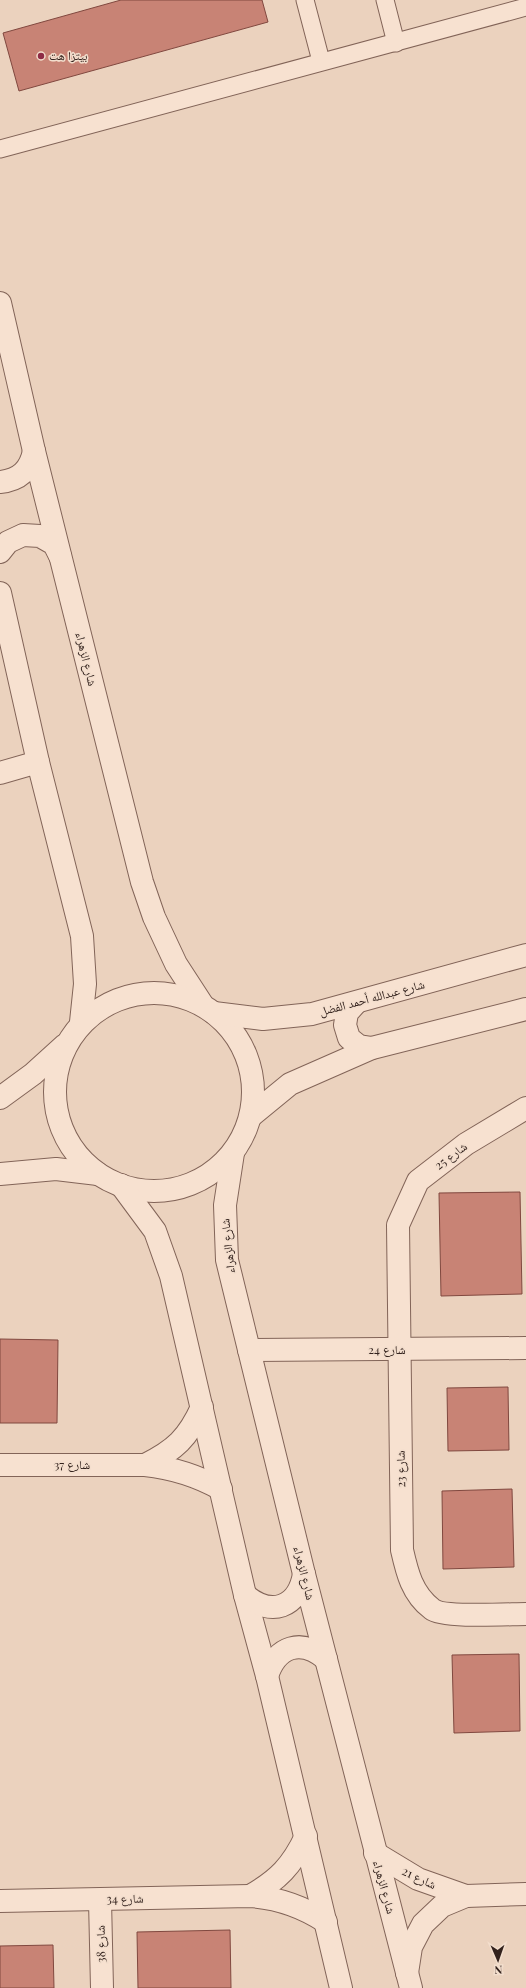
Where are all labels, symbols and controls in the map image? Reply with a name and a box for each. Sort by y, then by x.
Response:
place label: بيتزا هت [49,47,88,63]
marker: بيتزا هت [36,51,46,61]
street label: شارع الزهراء [72,630,101,688]
street label: شارع عبدالله أحمد الفضل [317,975,427,1020]
street label: شارع 25 [431,1138,470,1173]
street label: شارع الزهراء [216,1218,239,1274]
street label: شارع 24 [368,1341,406,1358]
street label: شارع 23 [392,1450,409,1488]
street label: شارع 37 [54,1456,90,1473]
street label: شارع الزهراء [290,1544,319,1602]
street label: شارع الزهراء [369,1858,400,1916]
street label: شارع 21 [399,1862,439,1893]
street label: شارع 34 [106,1890,144,1907]
street label: شارع 38 [92,1925,109,1963]
north arrow [478,1940,518,1980]
text: N [494,1963,503,1978]

